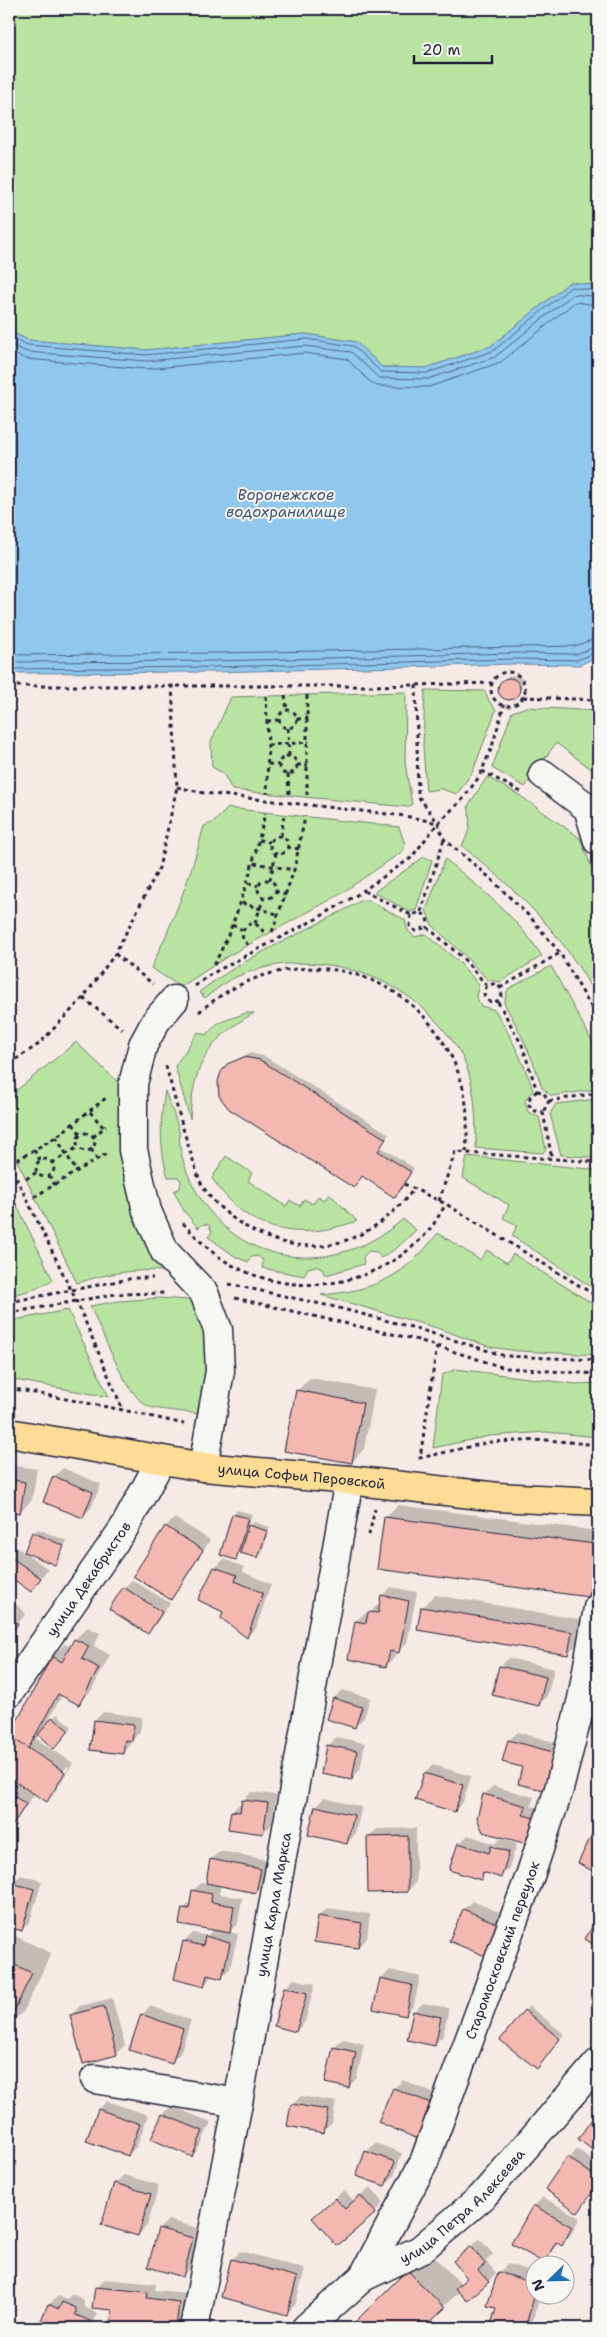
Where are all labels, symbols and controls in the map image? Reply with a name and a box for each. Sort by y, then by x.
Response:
scale bar [414,32,492,64]
text: 20 m [422,40,461,60]
water label: Воронежское водохранилище [226,485,346,522]
street label: улица Софьи Перовской [217,1459,386,1493]
street label: улица Декабристов [42,1519,135,1640]
street label: улица Карла Маркса [252,1830,295,1978]
street label: Старомосковский переулок [461,1858,544,2042]
street label: улица Петра Алексеева [397,2145,529,2267]
north arrow [524,2254,574,2304]
text: N [528,2276,548,2294]

